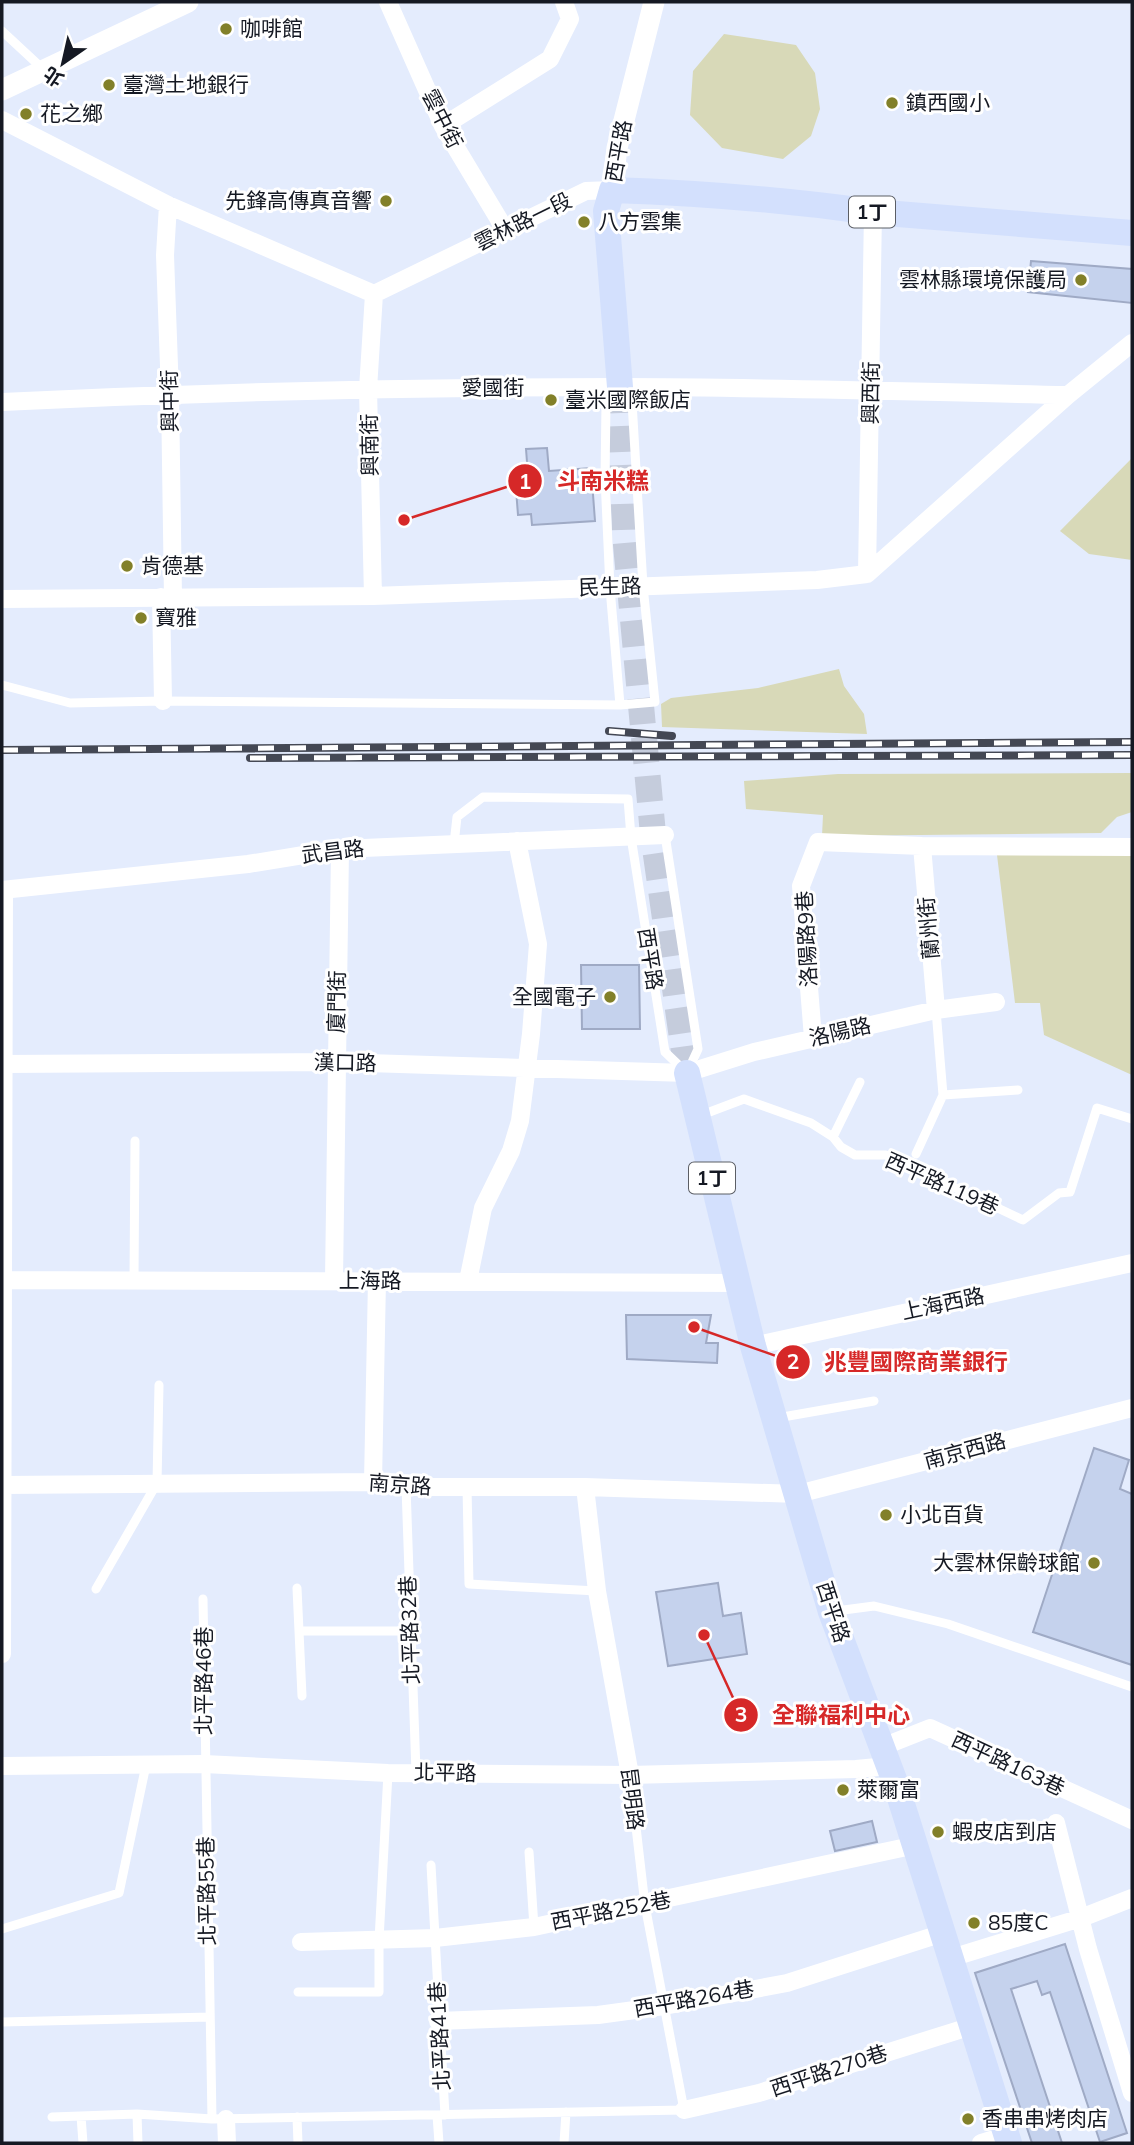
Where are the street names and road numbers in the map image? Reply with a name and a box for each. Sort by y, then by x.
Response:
street label: 雲中街 [417,85,469,153]
street label: 西平路 [600,118,636,184]
street label: 雲林路一段 [470,186,575,256]
road number: 1丁 [849,196,895,228]
street label: 興西街 [856,361,884,425]
street label: 興中街 [155,369,183,433]
street label: 愛國街 [462,374,525,400]
street label: 興南街 [355,413,383,477]
street label: 民生路 [578,572,642,600]
street label: 武昌路 [300,834,366,868]
street label: 洛陽路9巷 [790,890,822,988]
street label: 蘭州街 [912,896,944,961]
street label: 西平路 [633,926,669,992]
street label: 廈門街 [322,970,350,1034]
street label: 洛陽路 [806,1011,873,1051]
street label: 漢口路 [313,1048,377,1076]
street label: 西平路119巷 [881,1146,1003,1220]
road number: 1丁 [689,1162,735,1194]
street label: 上海路 [339,1267,402,1293]
street label: 上海西路 [899,1282,987,1324]
street label: 南京西路 [921,1427,1009,1473]
street label: 南京路 [368,1469,432,1499]
street label: 北平路32巷 [394,1575,424,1685]
street label: 西平路 [812,1578,856,1646]
street label: 北平路46巷 [190,1626,216,1736]
street label: 西平路163巷 [948,1726,1069,1801]
street label: 北平路 [413,1758,477,1786]
street label: 昆明路 [616,1766,650,1832]
street label: 北平路55巷 [192,1836,220,1946]
street label: 西平路252巷 [549,1886,673,1934]
street label: 西平路264巷 [632,1975,756,2021]
street label: 北平路41巷 [423,1981,455,2091]
street label: 西平路270巷 [767,2039,891,2101]

